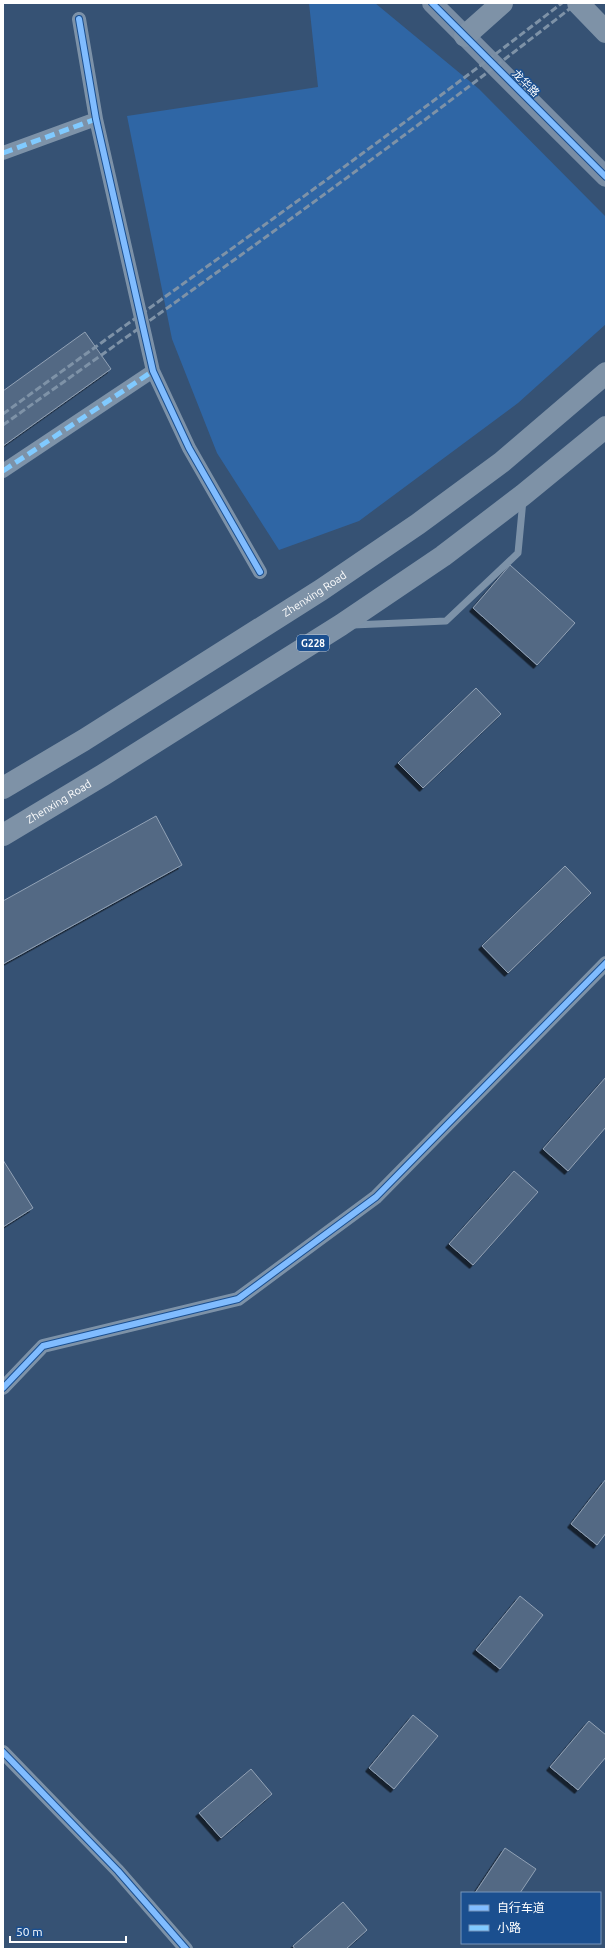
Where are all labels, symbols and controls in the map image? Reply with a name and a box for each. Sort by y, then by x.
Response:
street label: 龙华路 [510,67,542,99]
street label: Zhenxing Road [280,569,349,619]
road number: G228 [297,635,329,651]
street label: Zhenxing Road [24,777,93,826]
legend [461,1892,601,1944]
text: 自行车道 [497,1901,545,1914]
scale bar [10,1918,126,1944]
text: 小路 [497,1921,521,1934]
text: 50 m [16,1925,43,1938]

